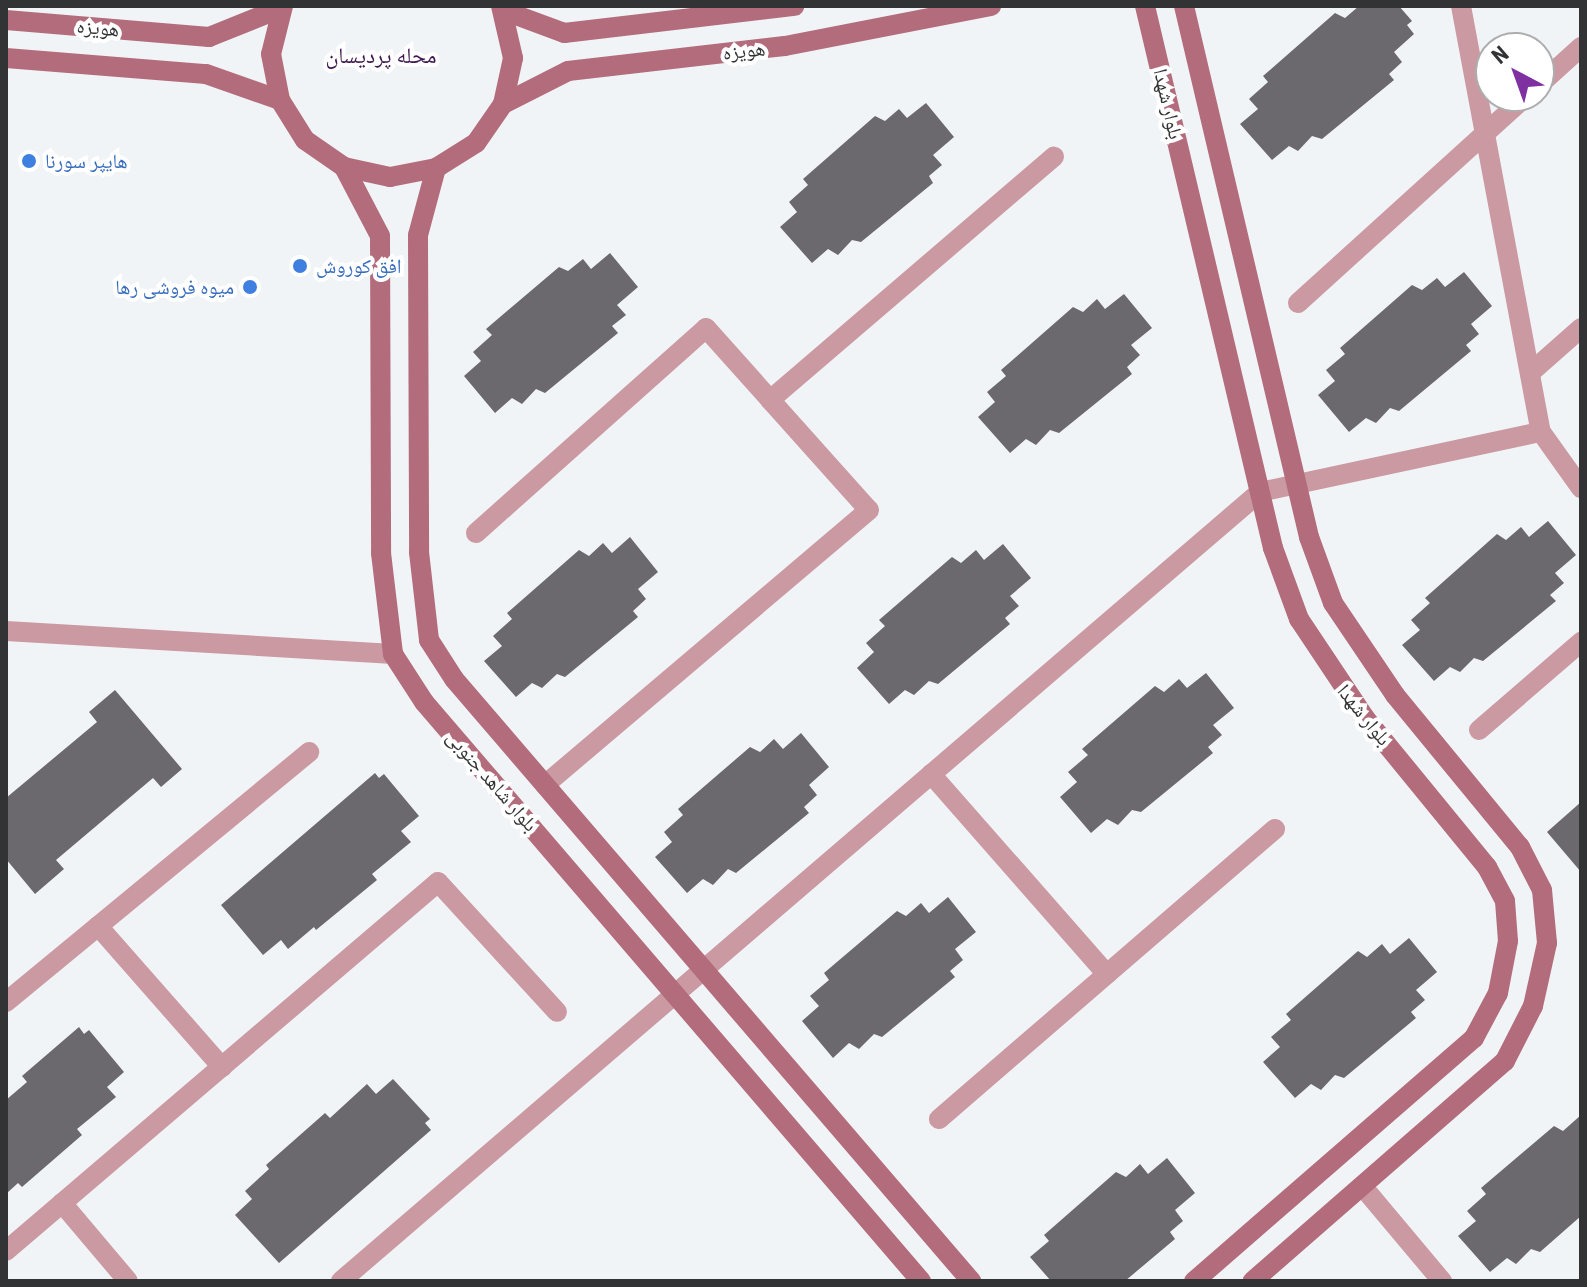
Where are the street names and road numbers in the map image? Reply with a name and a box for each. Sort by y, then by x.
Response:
street label: هویزه [76,14,120,42]
street label: هویزه [722,37,766,65]
street label: بلوار شهدا [1148,66,1188,142]
street label: بلوار شهدا [1332,680,1396,750]
street label: بلوار شاهد جنوبی [441,725,543,837]

